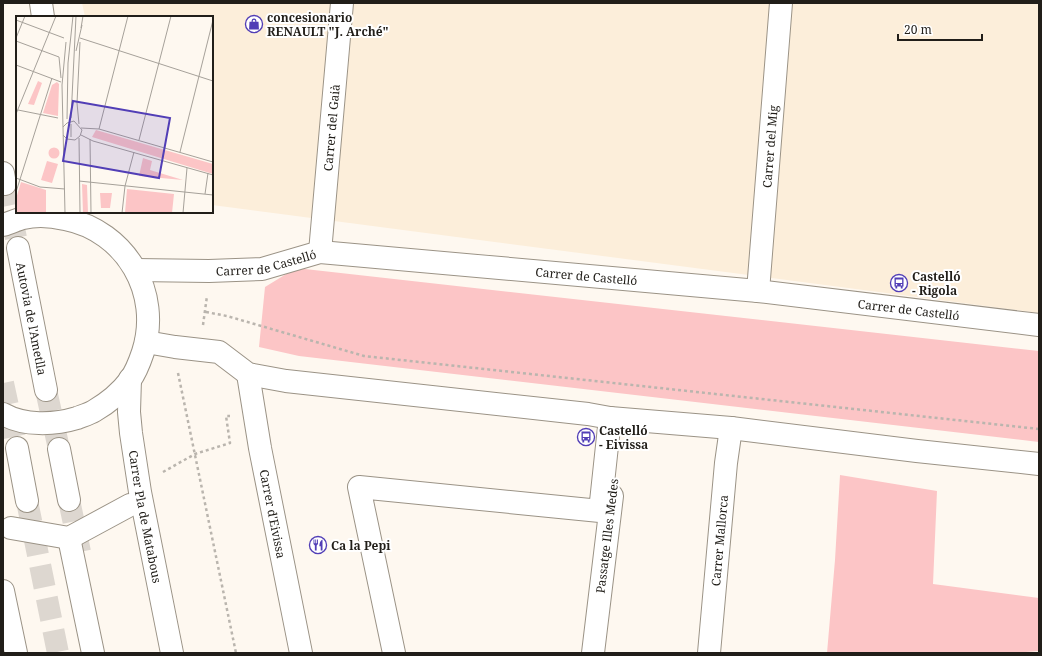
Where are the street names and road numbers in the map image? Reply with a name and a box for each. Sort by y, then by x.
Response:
street label: Carrer del Gaià [319,83,343,172]
street label: Carrer del Mig [758,104,781,188]
street label: Carrer de Castelló [216,245,318,279]
street label: Autovia de l'Ametlla [12,261,51,377]
street label: Carrer de Castelló [535,263,638,289]
street label: Carrer de Castelló [857,295,960,324]
street label: Carrer Pla de Matabous [125,449,166,585]
street label: Carrer d'Eivissa [256,468,290,560]
street label: Passatge Illes Medes [592,478,622,594]
street label: Carrer Mallorca [707,494,732,587]

